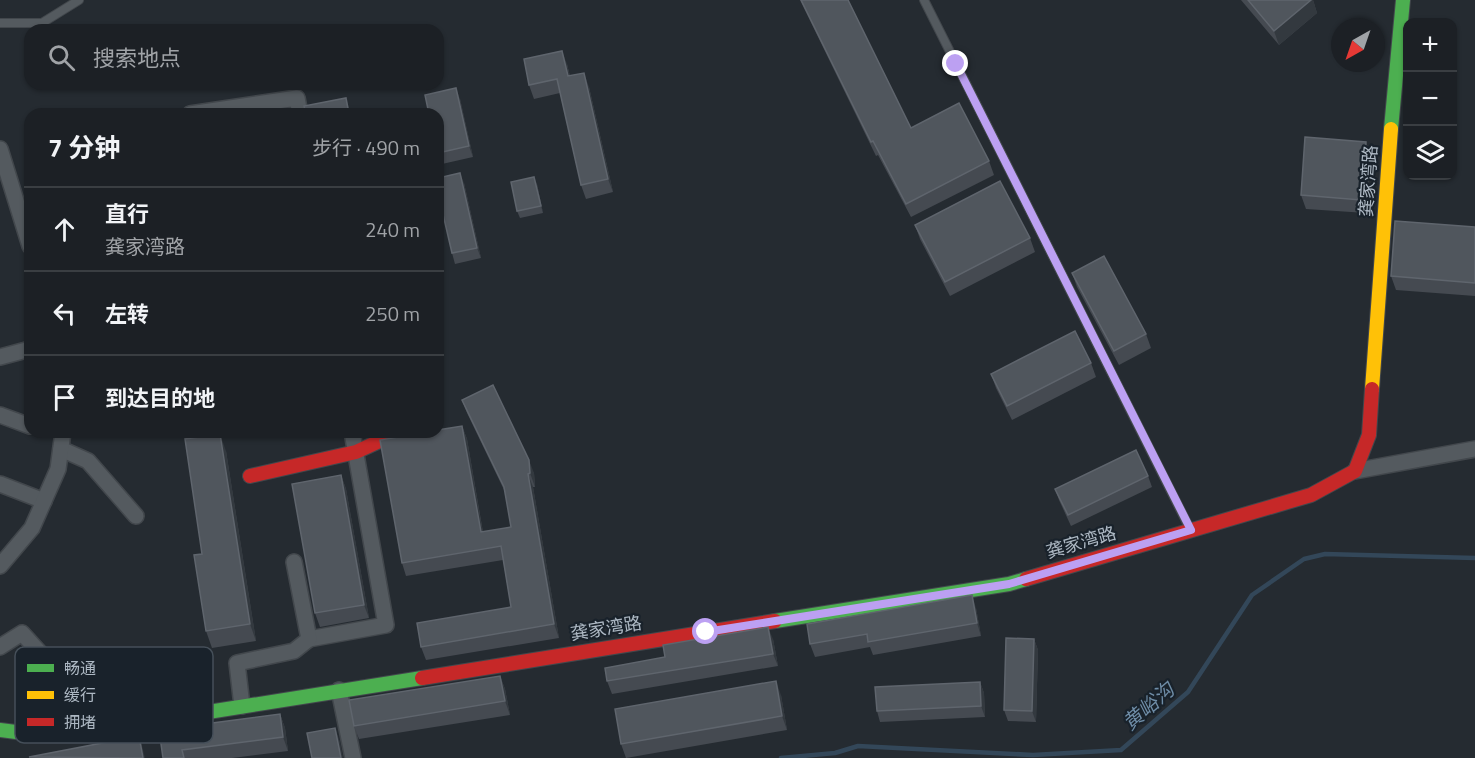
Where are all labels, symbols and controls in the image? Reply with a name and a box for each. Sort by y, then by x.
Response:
north arrow [1331,18,1385,72]
map controls [1403,18,1457,180]
button: + [1403,18,1457,72]
search box [24,24,444,90]
icon: search [45,41,78,74]
text: 搜索地点 [93,41,181,75]
route end [942,50,968,76]
button: − [1403,72,1457,126]
button: layers [1403,126,1457,180]
text: 7 分钟 [48,128,120,167]
text: 步行 · 490 m [312,132,420,163]
street label: 龚家湾路 [1352,144,1384,218]
text: 直行 [105,197,149,231]
icon: ahead [48,213,81,246]
text: 240 m [365,214,420,245]
text: 龚家湾路 [105,231,185,262]
icon: left [48,297,81,330]
text: 左转 [105,297,149,331]
text: 250 m [365,298,420,329]
icon: arrive [48,381,81,414]
text: 到达目的地 [105,381,215,415]
street label: 龚家湾路 [1043,519,1119,565]
street label: 龚家湾路 [568,609,644,647]
route start [692,618,718,644]
legend [15,647,213,743]
text: 畅通 [64,656,96,680]
water label: 黄峪沟 [1115,673,1182,737]
text: 缓行 [64,683,96,707]
text: 拥堵 [64,710,96,734]

